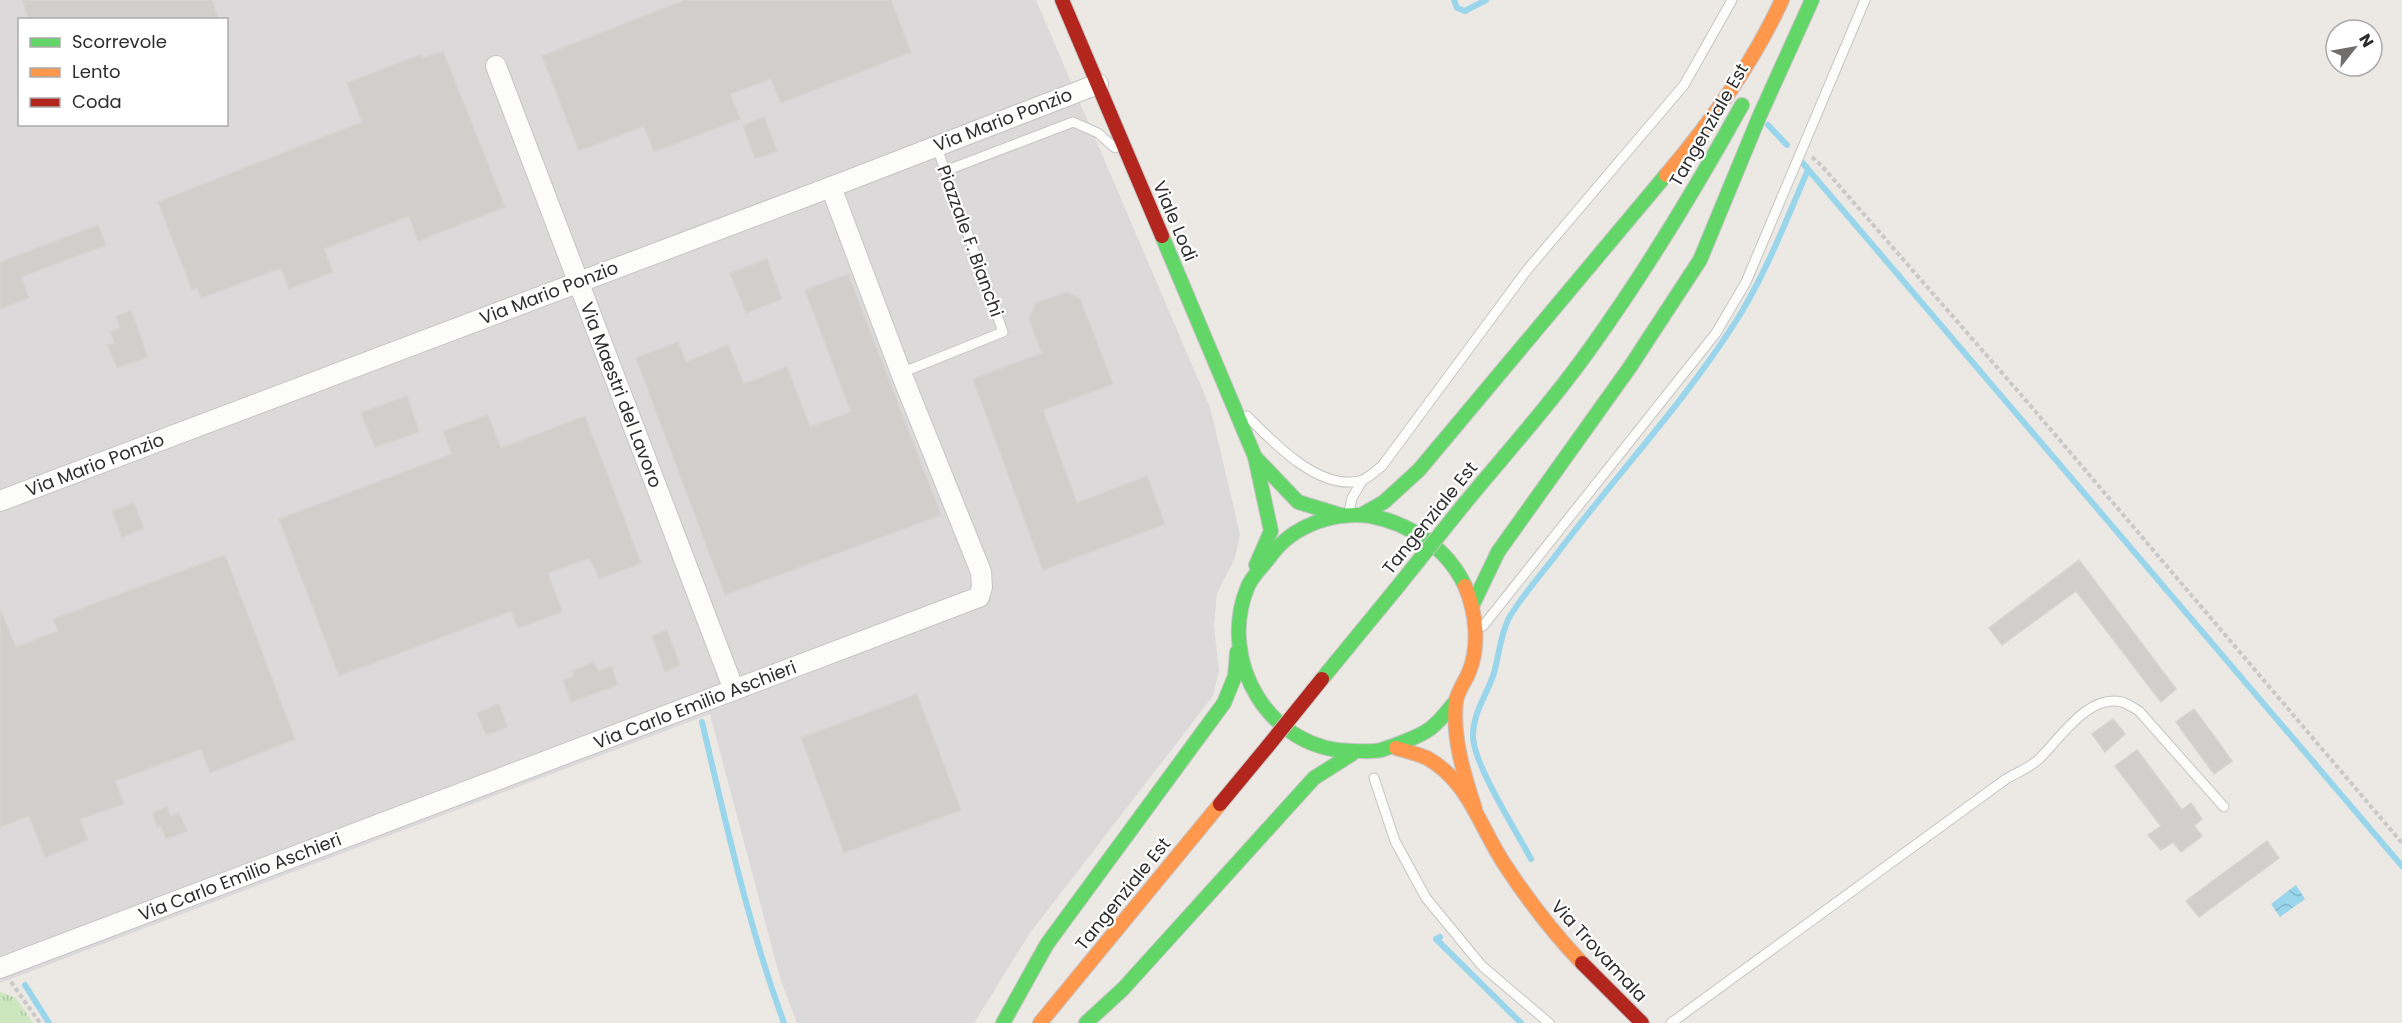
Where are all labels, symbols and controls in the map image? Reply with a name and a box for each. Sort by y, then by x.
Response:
legend [18,18,228,126]
north arrow [2324,18,2384,78]
text: Scorrevole [72,29,167,54]
text: N [2353,29,2379,52]
street label: Tangenziale Est [1663,58,1754,191]
text: Lento [72,59,121,84]
street label: Via Mario Ponzio [930,82,1076,157]
text: Coda [72,89,122,114]
street label: Piazzale F. Bianchi [931,162,1010,320]
street label: Viale Lodi [1147,177,1204,265]
street label: Via Mario Ponzio [476,255,622,330]
street label: Via Maestri del Lavoro [575,299,668,491]
street label: Via Mario Ponzio [22,427,168,502]
street label: Tangenziale Est [1376,456,1483,579]
street label: Via Carlo Emilio Aschieri [590,654,800,755]
street label: Via Carlo Emilio Aschieri [135,826,345,927]
street label: Tangenziale Est [1069,832,1176,955]
street label: Via Trovamala [1546,894,1653,1007]

